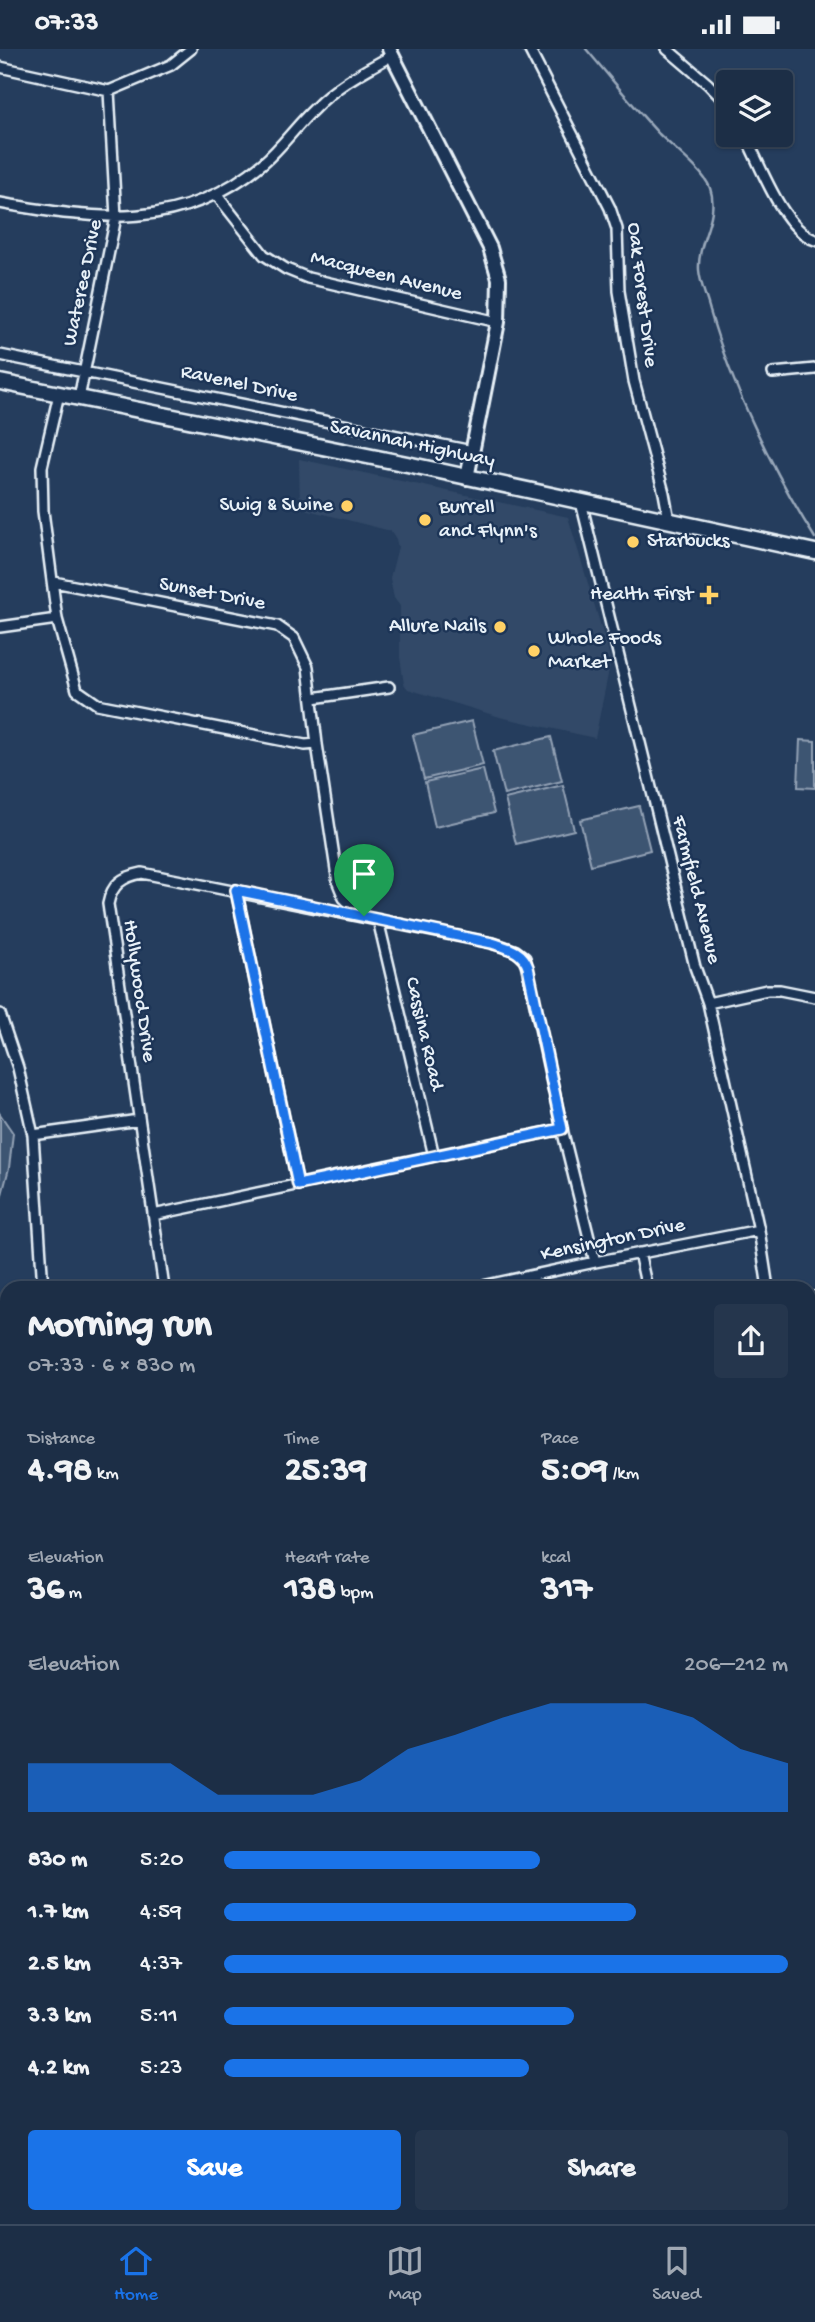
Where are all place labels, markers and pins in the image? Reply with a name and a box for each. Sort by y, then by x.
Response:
place label: Swig & Swine [219,494,334,519]
place label: Burrell and Flynn's [438,496,538,545]
marker: Swig & Swine [339,498,355,514]
marker: Burrell and Flynn's [417,512,433,528]
place label: Starbucks [647,530,731,555]
marker: Starbucks [625,534,641,550]
place label: Health First [590,583,695,608]
marker: Health First [699,585,719,605]
place label: Allure Nails [389,615,487,640]
marker: Allure Nails [492,619,508,635]
place label: Whole Foods Market [548,627,662,676]
marker: Whole Foods Market [526,643,542,659]
pin [334,844,394,916]

